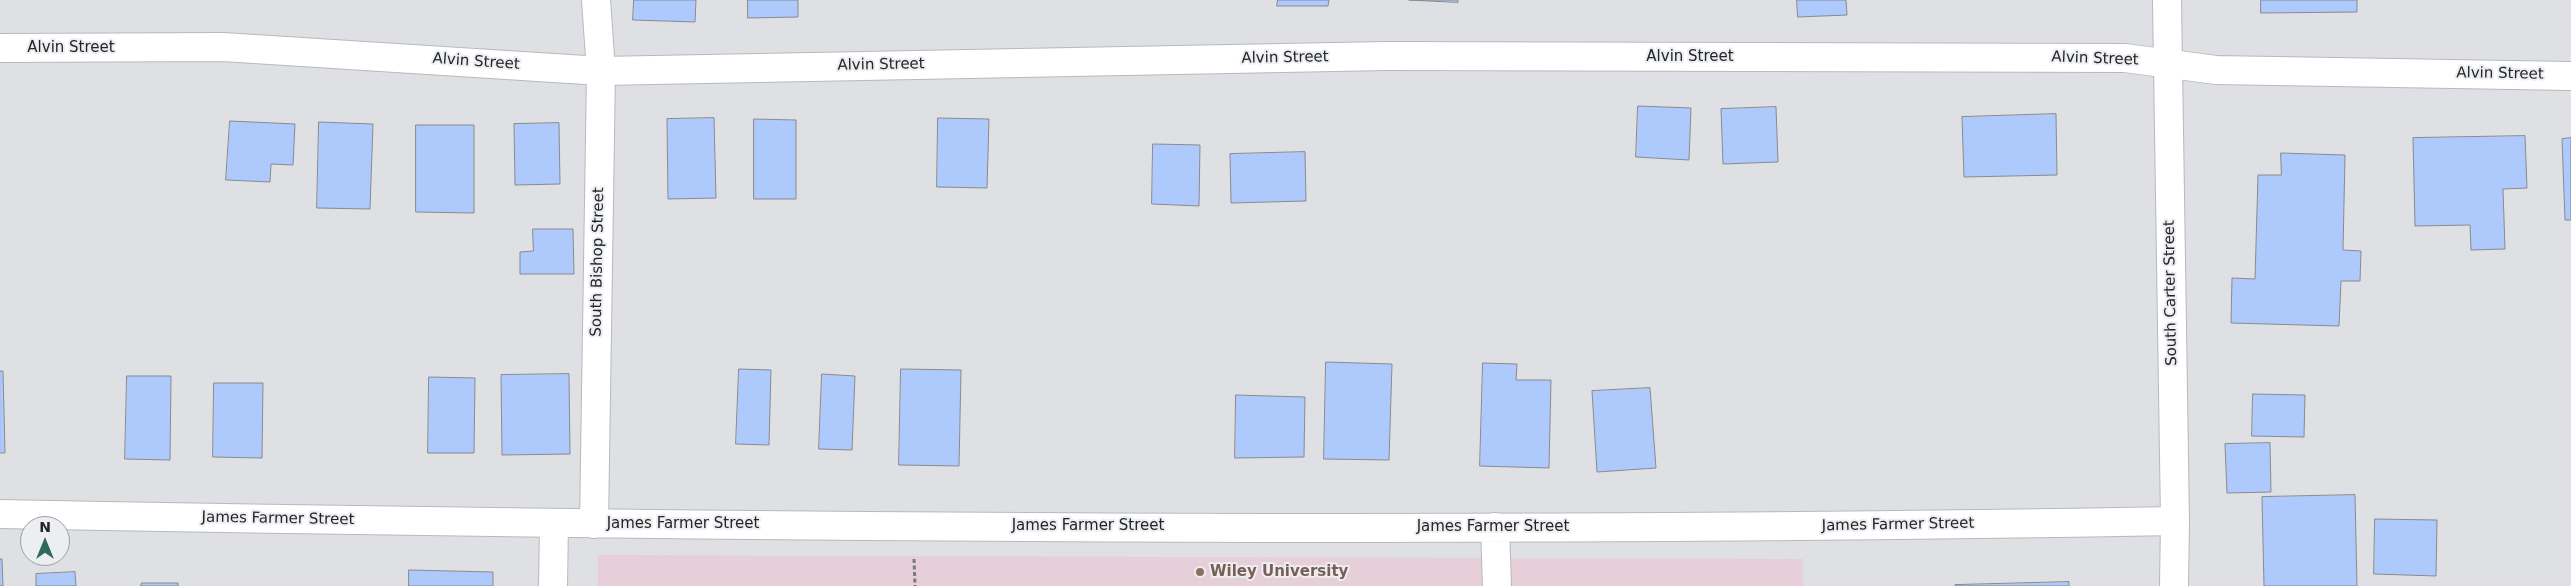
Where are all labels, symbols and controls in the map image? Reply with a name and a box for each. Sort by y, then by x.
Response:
street label: Alvin Street [27,39,115,57]
street label: Alvin Street [1241,48,1329,68]
street label: Alvin Street [1646,48,1734,66]
street label: Alvin Street [2051,48,2139,70]
street label: Alvin Street [432,50,520,74]
street label: Alvin Street [837,55,925,75]
street label: Alvin Street [2456,64,2544,84]
street label: South Bishop Street [588,187,608,337]
street label: South Carter Street [2161,220,2181,366]
street label: James Farmer Street [201,509,355,529]
street label: James Farmer Street [607,515,759,533]
street label: James Farmer Street [1821,515,1975,535]
north arrow [20,516,70,566]
street label: James Farmer Street [1012,517,1164,535]
street label: James Farmer Street [1417,518,1569,536]
text: N [39,519,51,535]
place label: Wiley University [1210,563,1348,581]
marker: Wiley University [1194,566,1206,578]

